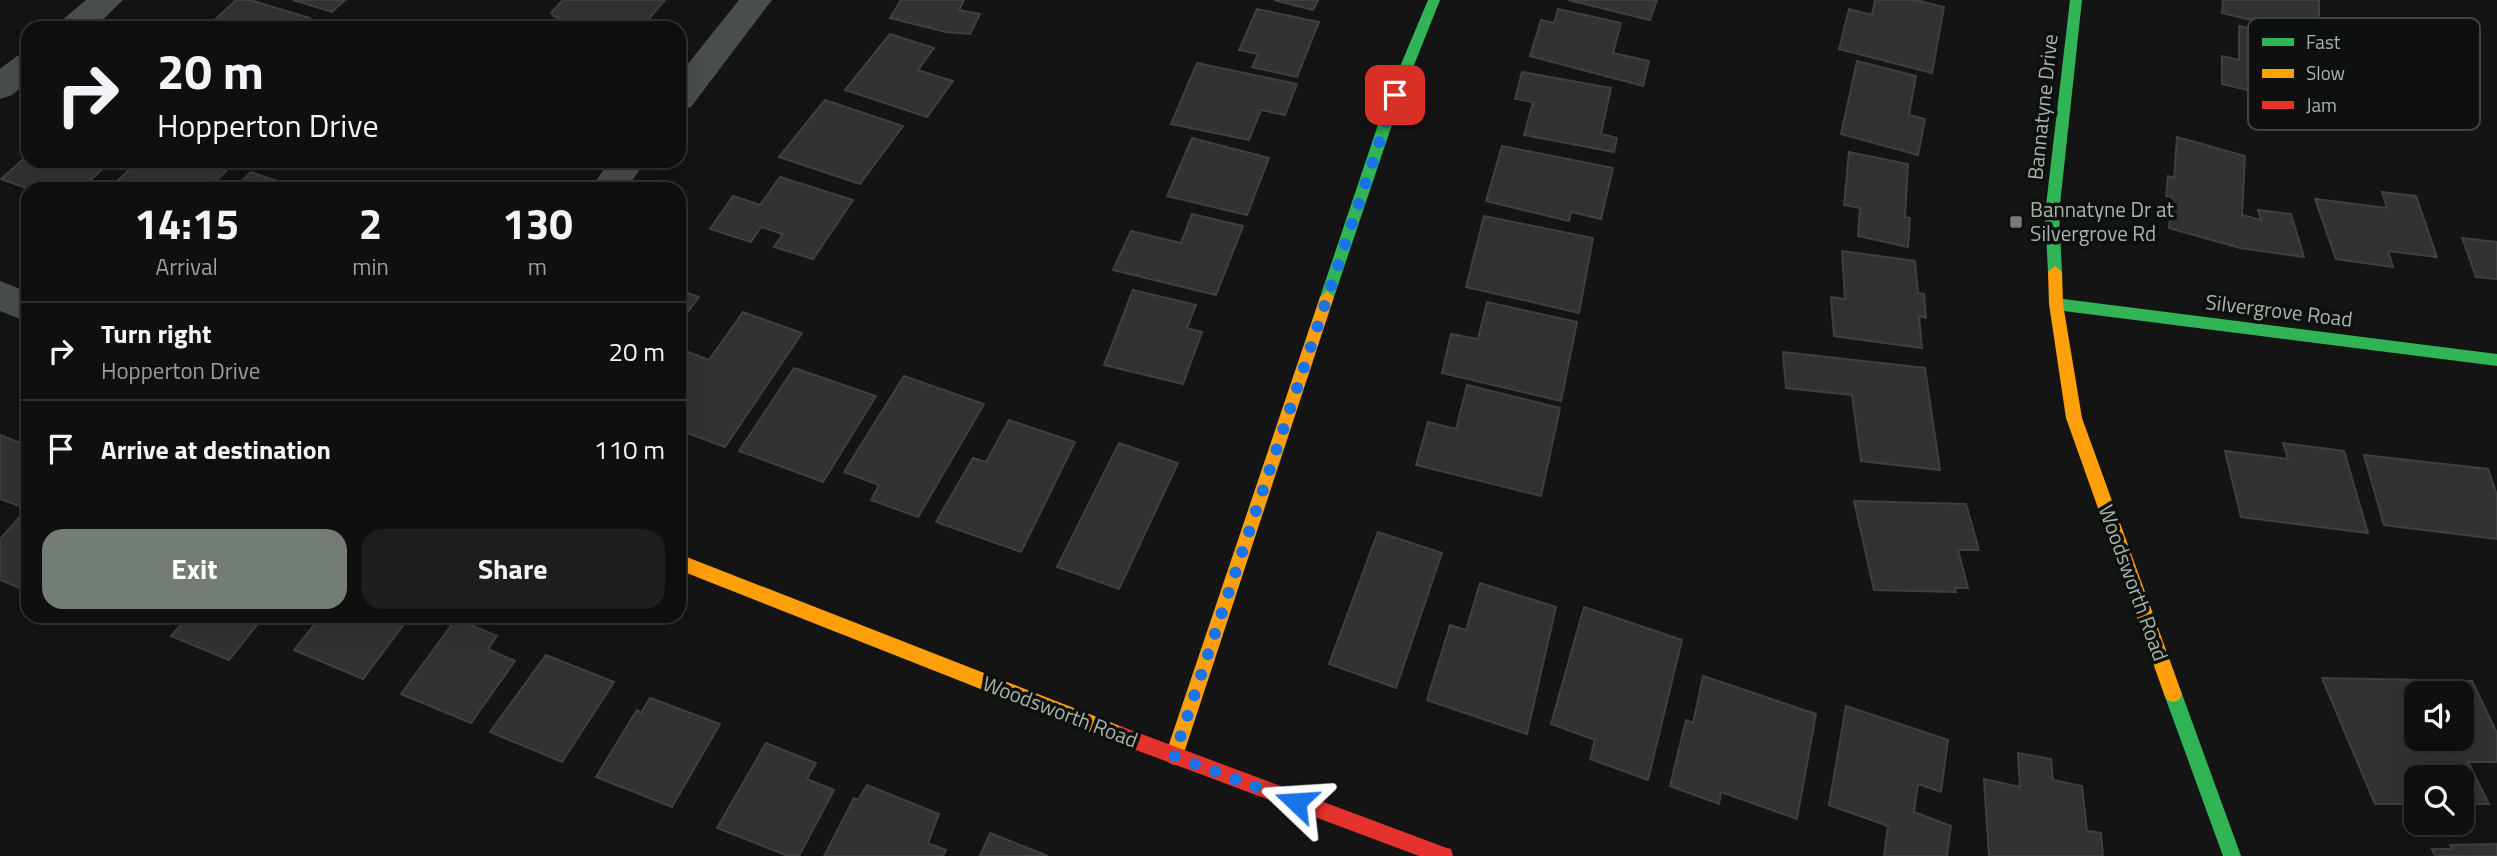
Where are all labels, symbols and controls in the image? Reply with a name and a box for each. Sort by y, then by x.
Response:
legend [2248,18,2480,130]
text: Fast [2306,27,2341,56]
street label: Bannatyne Drive [2018,32,2066,181]
text: 20 m [157,33,264,108]
icon: right [42,49,133,140]
text: Slow [2306,58,2345,87]
pin [1365,65,1425,125]
icon: arrive [1376,76,1414,114]
text: Jam [2306,90,2337,119]
text: Hopperton Drive [157,101,379,149]
text: 14:15 [134,191,239,255]
text: 2 [359,191,382,255]
text: 130 [502,191,573,255]
place label: Bannatyne Dr at Silvergrove Rd [2030,193,2174,249]
marker: Bannatyne Dr at Silvergrove Rd [2008,214,2024,230]
text: Arrival [155,249,218,284]
text: min [352,249,389,284]
text: m [528,249,547,284]
street label: Silvergrove Road [2204,285,2354,335]
text: Turn right [101,314,212,353]
icon: right [42,332,80,370]
text: 20 m [608,332,665,371]
text: Hopperton Drive [101,353,260,388]
icon: arrive [42,430,80,468]
text: Arrive at destination [101,430,331,469]
text: 110 m [594,430,665,469]
street label: Woodsworth Road [2091,500,2177,665]
button: Exit [42,529,347,609]
button: Share [361,529,665,609]
street label: Woodsworth Road [978,667,1143,755]
map controls [2404,681,2474,835]
button: sound [2404,681,2474,751]
position arrow [1259,765,1333,839]
button: search [2404,765,2474,835]

